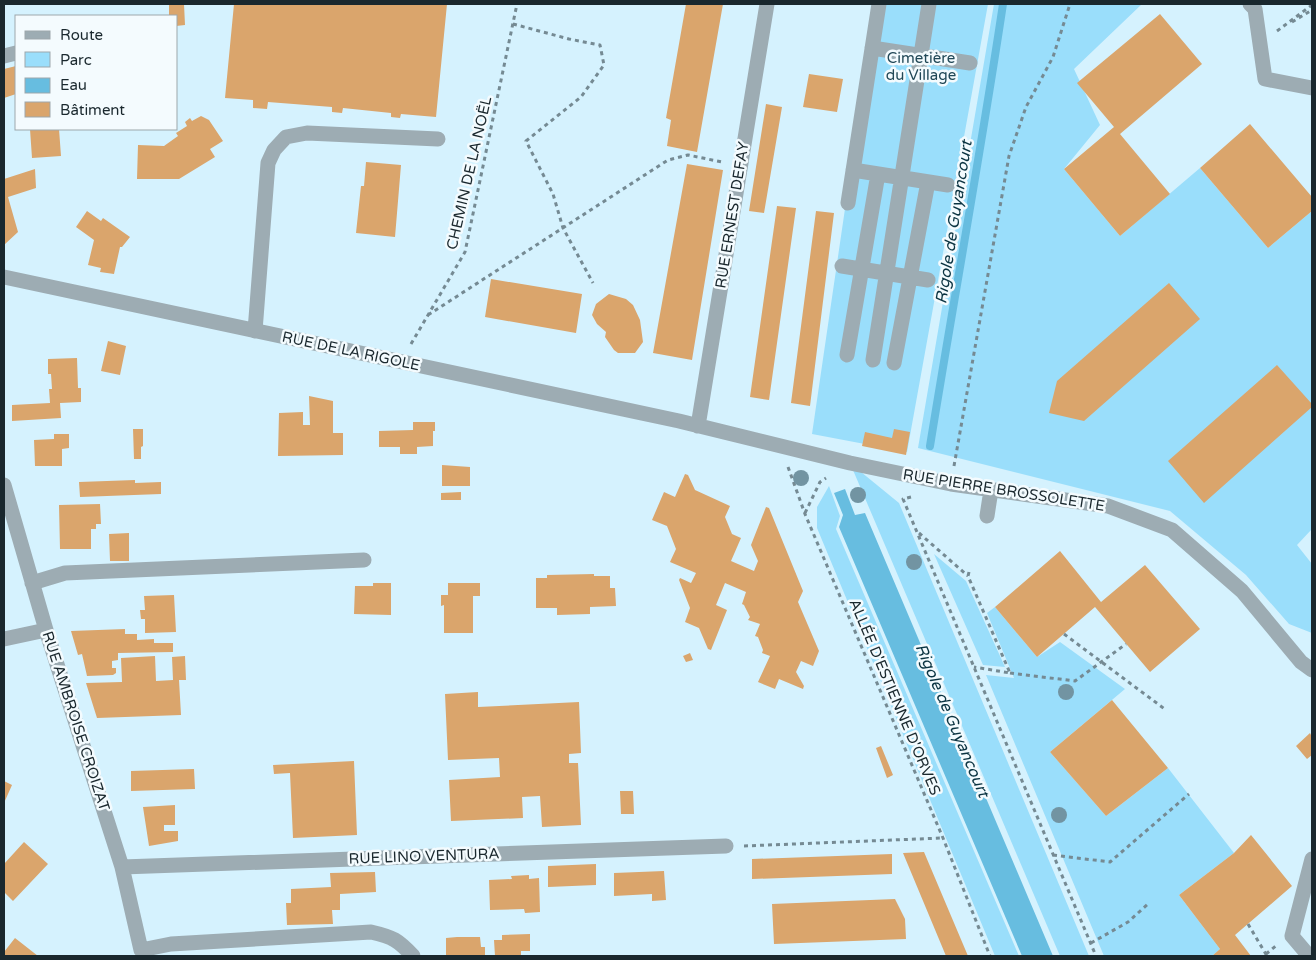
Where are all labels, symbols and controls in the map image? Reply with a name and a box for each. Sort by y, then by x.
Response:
legend [15,15,178,130]
text: Route [60,26,103,44]
park label: Cimetière du Village [886,49,956,84]
text: Parc [60,51,92,69]
text: Eau [60,76,87,94]
street label: CHEMIN DE LA NOËL [443,94,495,251]
text: Bâtiment [60,101,125,119]
water label: Rigole de Guyancourt [931,137,977,305]
street label: RUE ERNEST DEFAY [712,140,753,290]
street label: RUE DE LA RIGOLE [280,328,422,374]
street label: RUE PIERRE BROSSOLETTE [902,465,1106,515]
street label: ALLÉE D'ESTIENNE D'ORVES [845,596,945,798]
street label: RUE AMBROISE CROIZAT [38,629,114,813]
water label: Rigole de Guyancourt [911,641,994,802]
street label: RUE LINO VENTURA [348,844,500,868]

